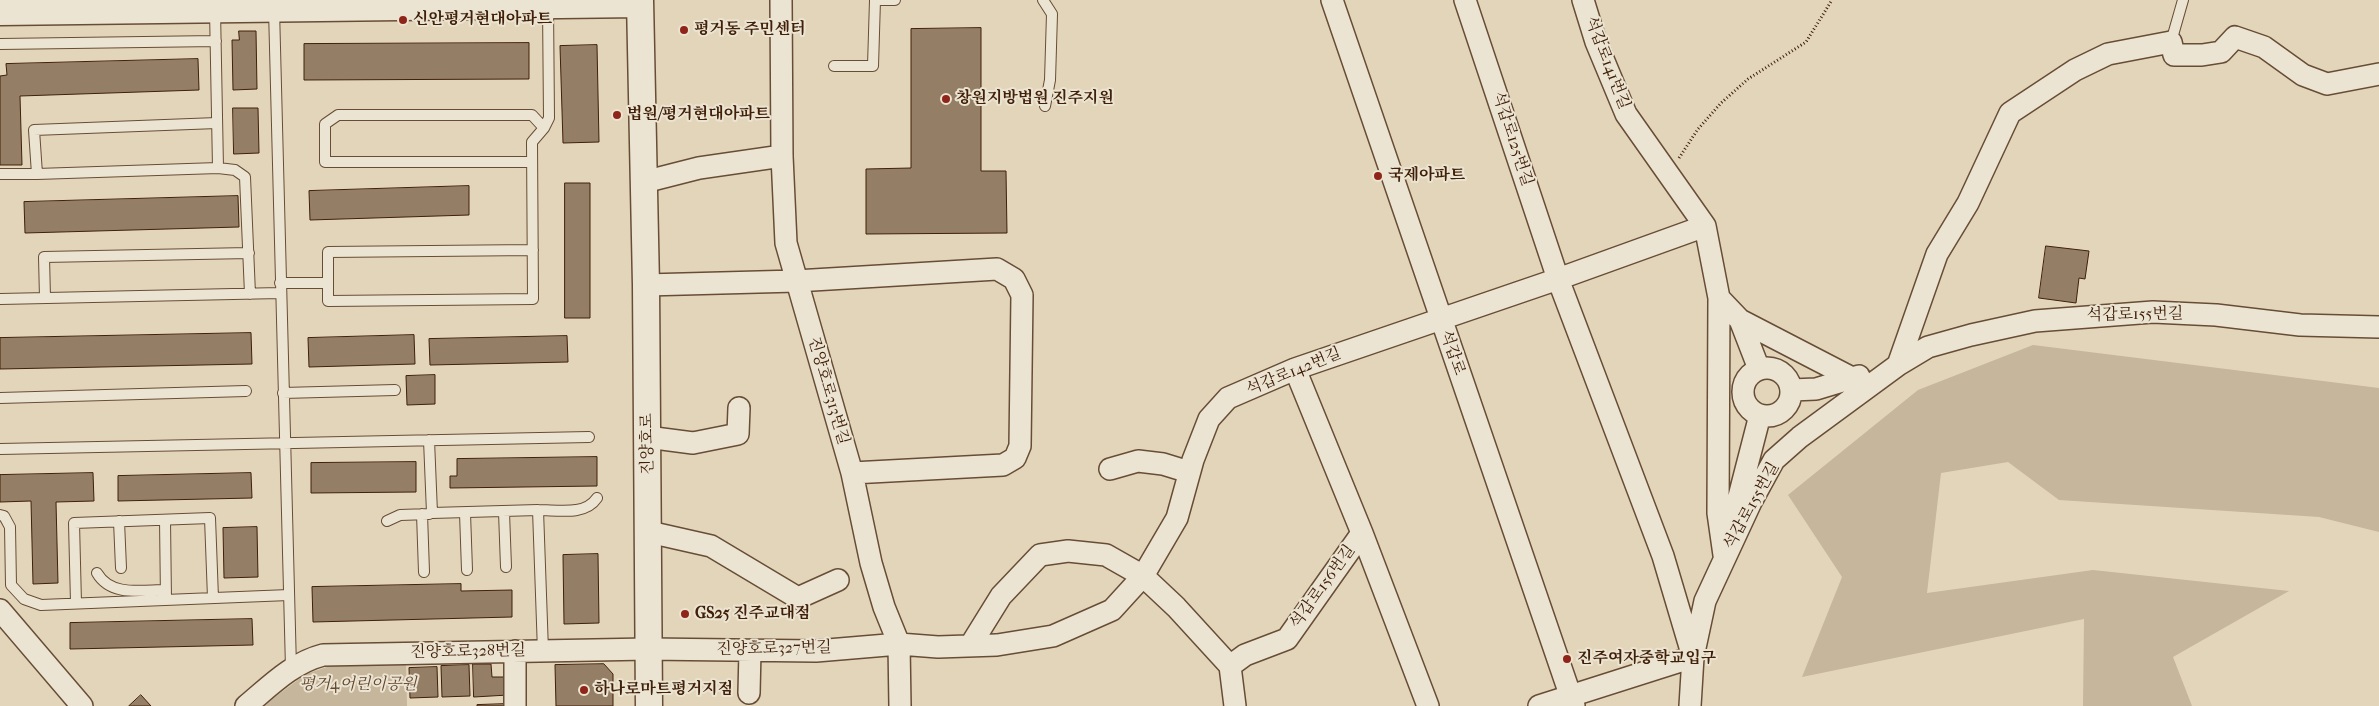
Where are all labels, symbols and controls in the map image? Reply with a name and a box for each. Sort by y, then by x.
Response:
place label: 신안평거현대아파트 [413,10,552,30]
marker: 신안평거현대아파트 [397,14,409,26]
street label: 석갑로141번길 [1580,14,1634,112]
place label: 평거동 주민센터 [694,20,806,40]
marker: 평거동 주민센터 [678,24,690,36]
place label: 창원지방법원 진주지원 [956,89,1114,109]
street label: 석갑로125번길 [1488,89,1536,189]
marker: 창원지방법원 진주지원 [940,93,952,105]
place label: 법원/평거현대아파트 [627,105,770,125]
marker: 법원/평거현대아파트 [611,109,623,121]
place label: 국제아파트 [1388,166,1465,186]
marker: 국제아파트 [1372,170,1384,182]
street label: 석갑로155번길 [2087,305,2183,325]
street label: 석갑로 [1435,328,1469,378]
street label: 진양호로313번길 [803,335,853,447]
street label: 석갑로142번길 [1244,344,1344,400]
street label: 진양호로 [638,413,658,475]
street label: 석갑로155번길 [1720,459,1784,553]
street label: 석갑로156번길 [1286,542,1360,632]
place label: GS25 진주교대점 [695,604,810,624]
marker: GS25 진주교대점 [679,608,691,620]
street label: 진양호로327번길 [716,638,832,660]
street label: 진양호로328번길 [410,641,526,663]
place label: 진주여자중학교입구 [1577,649,1716,669]
marker: 진주여자중학교입구 [1561,653,1573,665]
park label: 평거4어린이공원 [299,675,417,695]
place label: 하나로마트평거지점 [594,680,733,700]
marker: 하나로마트평거지점 [578,684,590,696]

